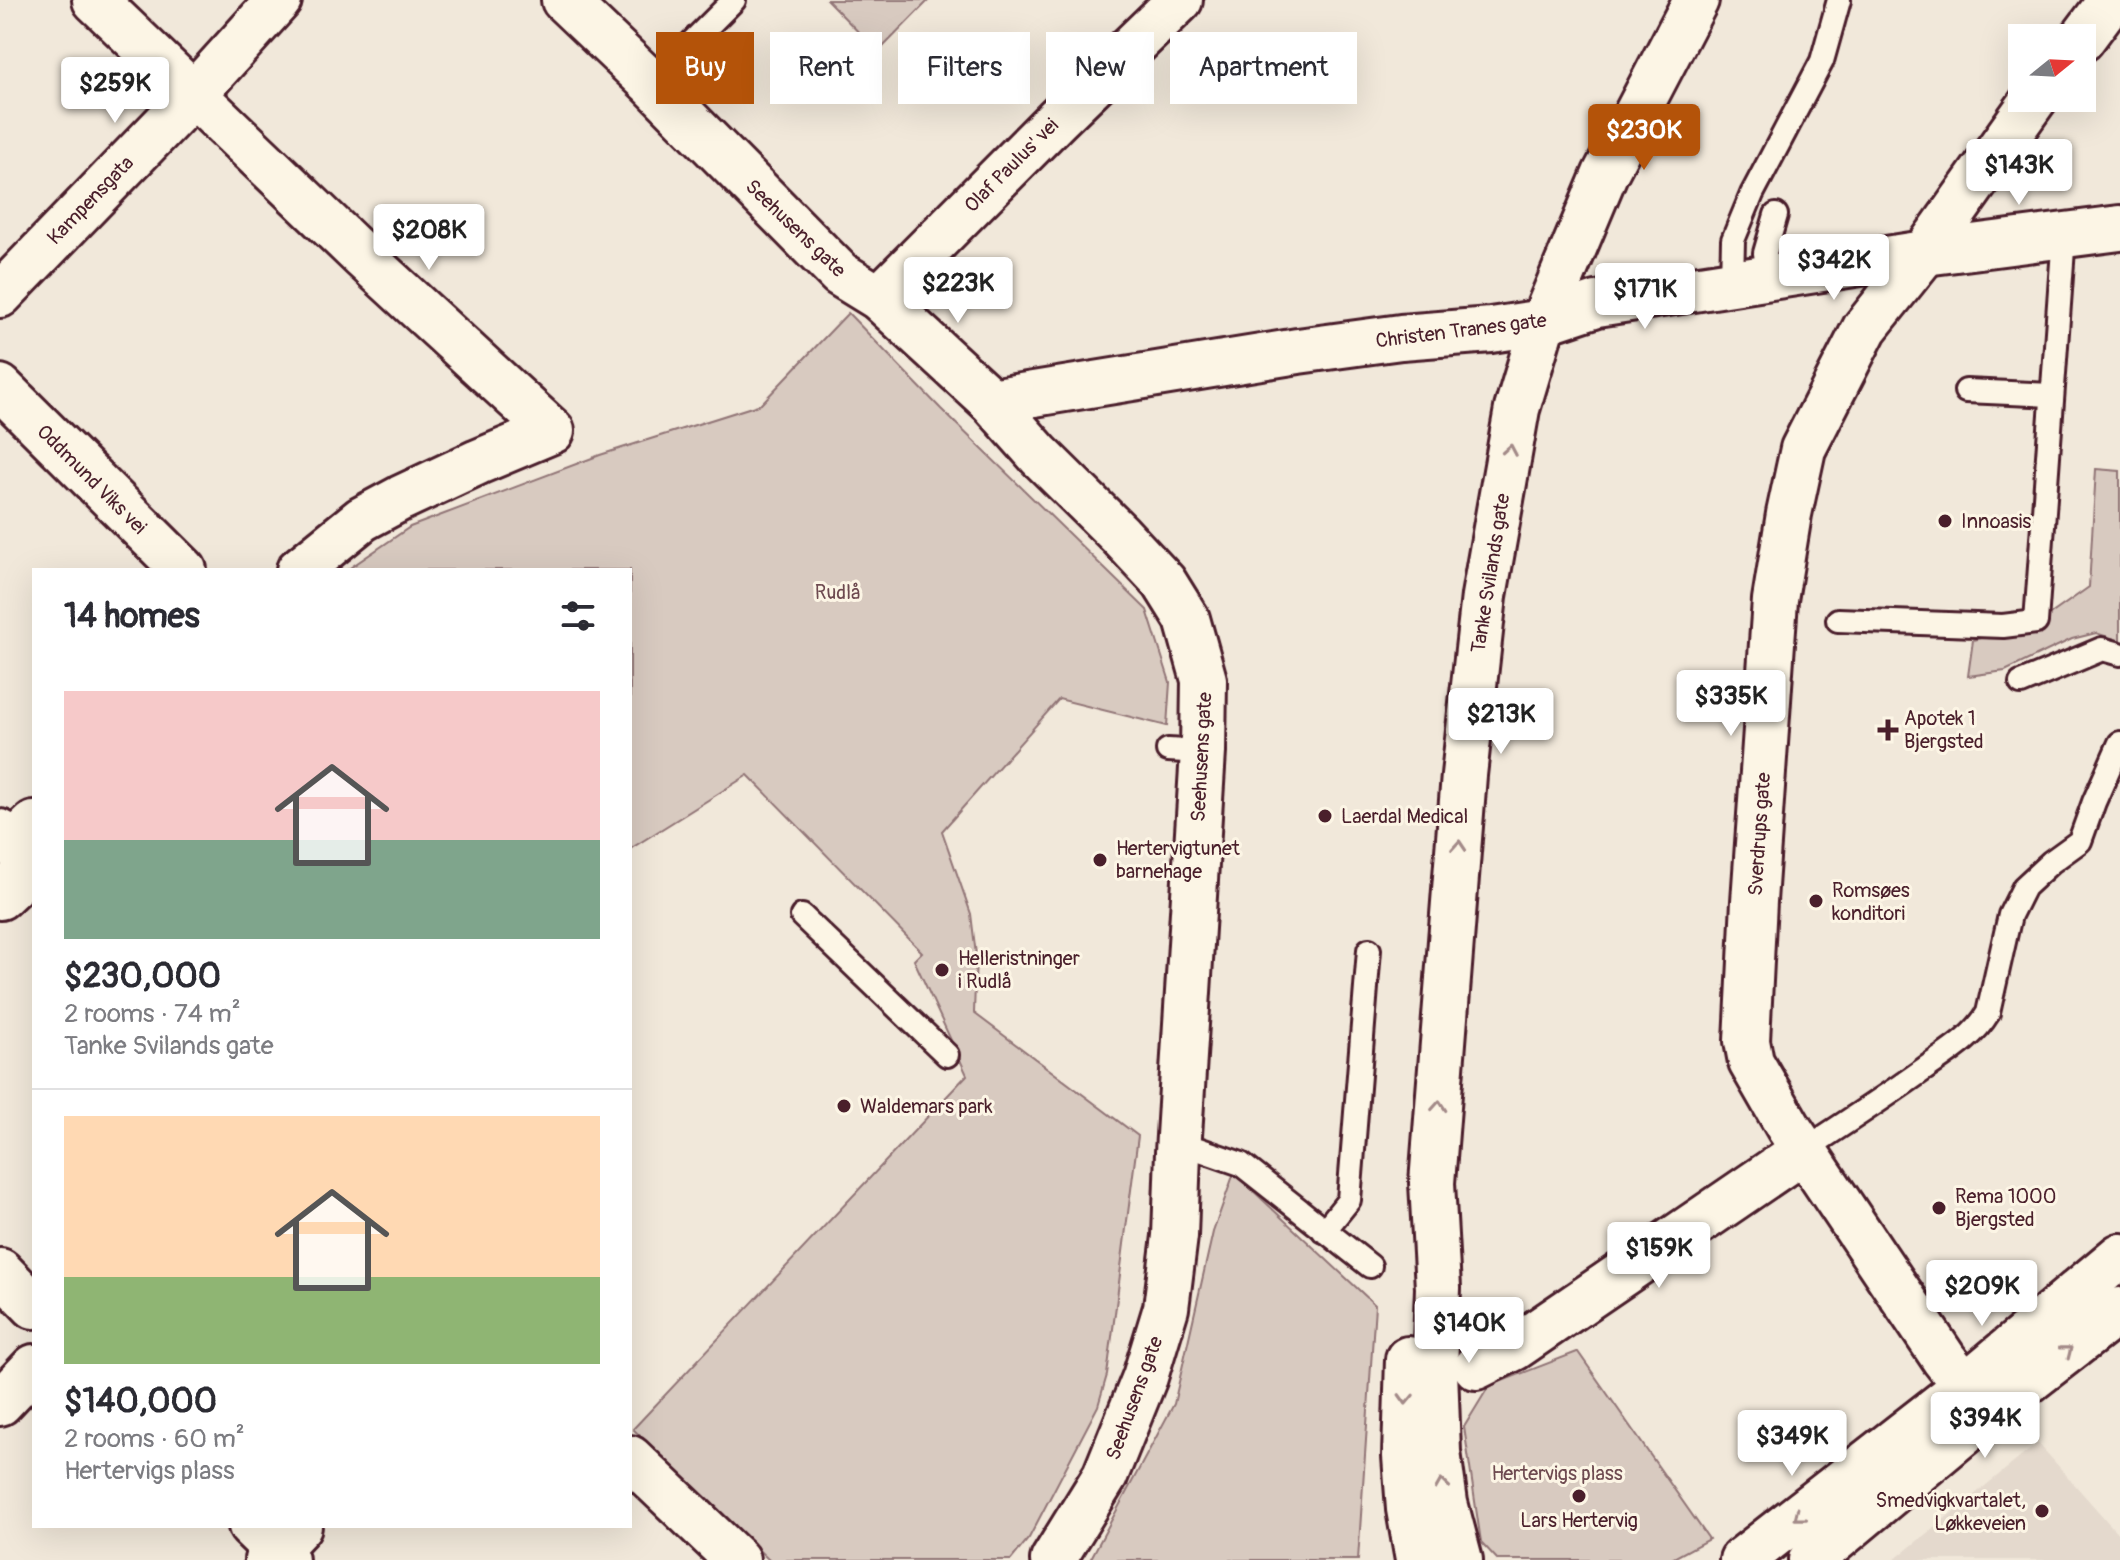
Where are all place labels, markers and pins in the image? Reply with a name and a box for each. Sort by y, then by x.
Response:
pin: $259K [59,57,171,125]
pin: $230K [1588,104,1700,172]
pin: $143K [1963,139,2075,207]
pin: $208K [373,204,485,272]
pin: $342K [1778,234,1890,302]
pin: $223K [902,257,1014,325]
pin: $171K [1589,263,1701,331]
place label: Innoasis [1961,509,2031,534]
marker: Innoasis [1936,512,1954,530]
pin: $335K [1675,670,1787,738]
pin: $213K [1445,688,1557,756]
place label: Apotek 1 Bjergsted [1904,706,1984,754]
marker: Apotek 1 Bjergsted [1879,721,1897,739]
place label: Laerdal Medical [1341,804,1468,829]
marker: Laerdal Medical [1316,807,1334,825]
place label: Hertervigtunet barnehage [1116,836,1241,884]
marker: Hertervigtunet barnehage [1091,851,1109,869]
place label: Romsøes konditori [1832,878,1910,926]
marker: Romsøes konditori [1807,892,1825,910]
place label: Helleristninger i Rudlå [958,946,1080,994]
marker: Helleristninger i Rudlå [933,961,951,979]
place label: Waldemars park [860,1094,993,1119]
marker: Waldemars park [835,1097,853,1115]
place label: Rema 1000 Bjergsted [1955,1184,2056,1232]
marker: Rema 1000 Bjergsted [1930,1199,1948,1217]
pin: $159K [1603,1222,1715,1290]
pin: $209K [1926,1260,2038,1328]
pin: $140K [1413,1297,1525,1365]
pin: $394K [1929,1392,2041,1460]
pin: $349K [1736,1410,1848,1478]
marker: Lars Hertervig [1570,1487,1588,1505]
place label: Smedvigkvartalet, Løkkeveien [1875,1488,2026,1536]
marker: Smedvigkvartalet, Løkkeveien [2033,1502,2051,1520]
place label: Lars Hertervig [1520,1508,1638,1533]

